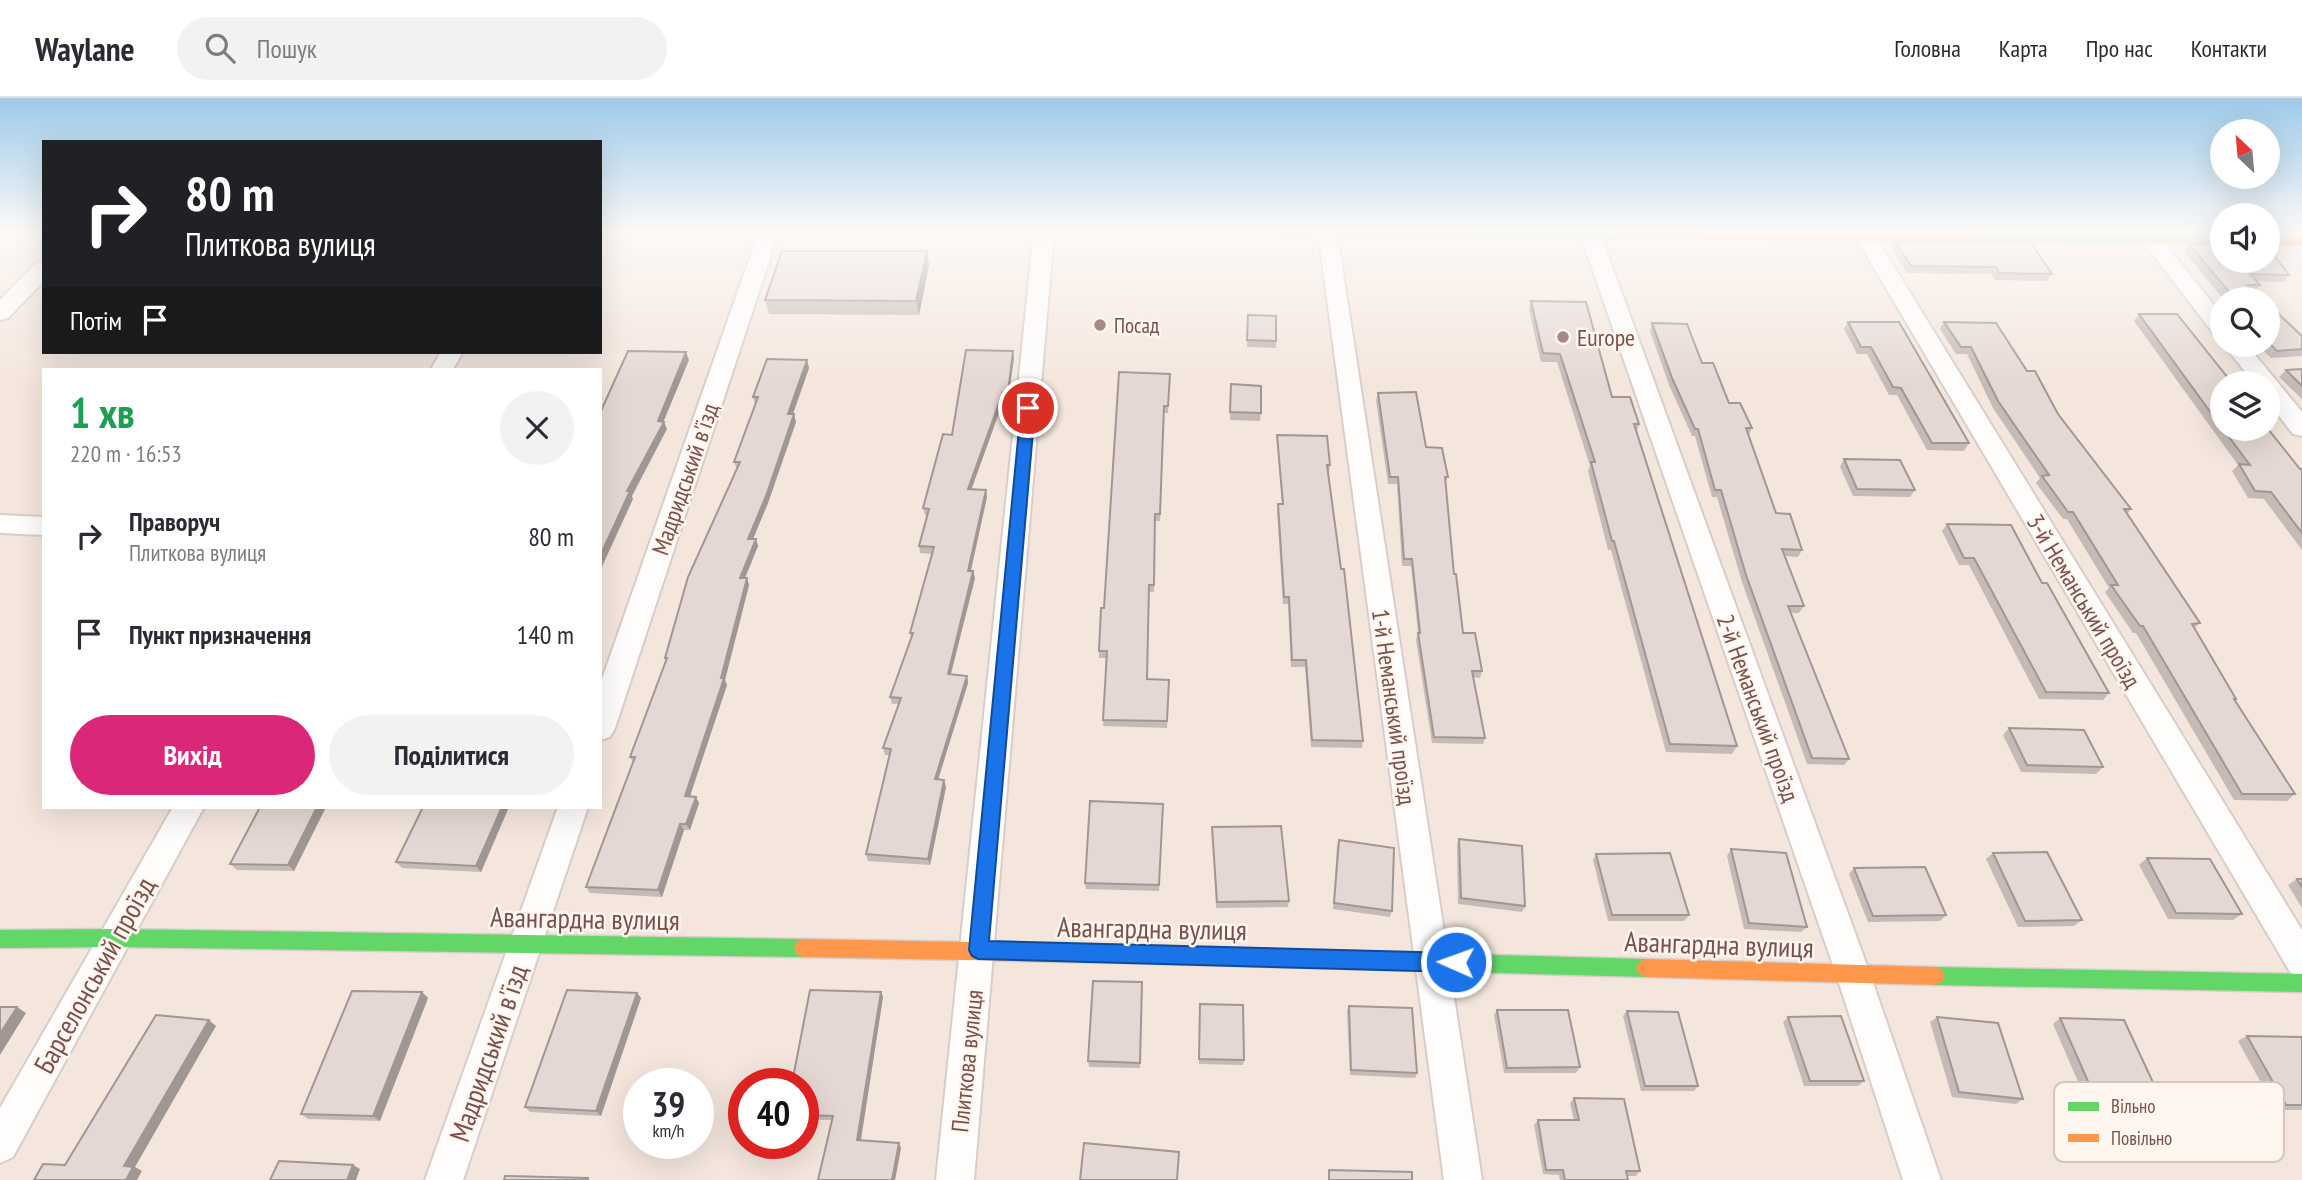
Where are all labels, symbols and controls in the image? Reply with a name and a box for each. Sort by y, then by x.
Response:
search box [177,17,667,80]
text: Waylane [35,27,135,70]
icon: search [201,29,239,67]
text: Пошук [257,32,317,65]
text: Головна [1894,33,1961,64]
text: Карта [1999,33,2048,64]
text: Про нас [2086,33,2153,64]
text: Контакти [2191,33,2267,64]
north arrow [2210,119,2280,189]
map controls [2210,119,2280,441]
text: 80 m [185,161,274,225]
icon: right [70,168,161,259]
button: sound [2210,203,2280,273]
text: Плиткова вулиця [185,223,376,265]
button: search [2210,287,2280,357]
icon: arrive [136,301,174,339]
text: Потім [70,304,122,337]
place label: Посад [1114,312,1159,339]
marker: Посад [1092,317,1108,333]
place label: Europe [1577,322,1635,353]
marker: Europe [1555,329,1571,345]
button: layers [2210,371,2280,441]
pin [998,378,1058,438]
text: 1 хв [70,385,135,440]
icon: arrive [1009,389,1047,427]
button: close [500,391,574,465]
street label: Мадридський в'їзд [645,399,726,559]
text: 220 m · 16:53 [70,439,182,468]
text: Праворуч [129,505,220,538]
street label: 3-й Неманський проїзд [2020,508,2148,694]
icon: right [70,517,108,555]
text: 80 m [528,520,574,553]
text: Плиткова вулиця [129,538,266,567]
street label: 1-й Неманський проїзд [1365,607,1423,807]
street label: 2-й Неманський проїзд [1710,610,1806,806]
icon: arrive [70,615,108,653]
text: Пункт призначення [129,618,311,651]
text: 140 m [516,618,574,651]
button: Вихід [70,715,315,795]
button: Поділитися [329,715,574,795]
street label: Барселонський проїзд [25,870,163,1080]
street label: Авангардна вулиця [490,898,680,938]
street label: Авангардна вулиця [1057,908,1247,948]
street label: Авангардна вулиця [1624,922,1814,966]
position arrow [1419,925,1493,999]
street label: Мадридський в'їзд [440,960,536,1146]
street label: Плиткова вулиця [944,988,990,1134]
speed limit sign: 40 [728,1068,819,1159]
text: 39 [652,1081,685,1127]
legend [2054,1082,2284,1162]
text: Вільно [2111,1094,2155,1118]
text: km/h [653,1119,684,1142]
text: Повільно [2111,1126,2172,1150]

